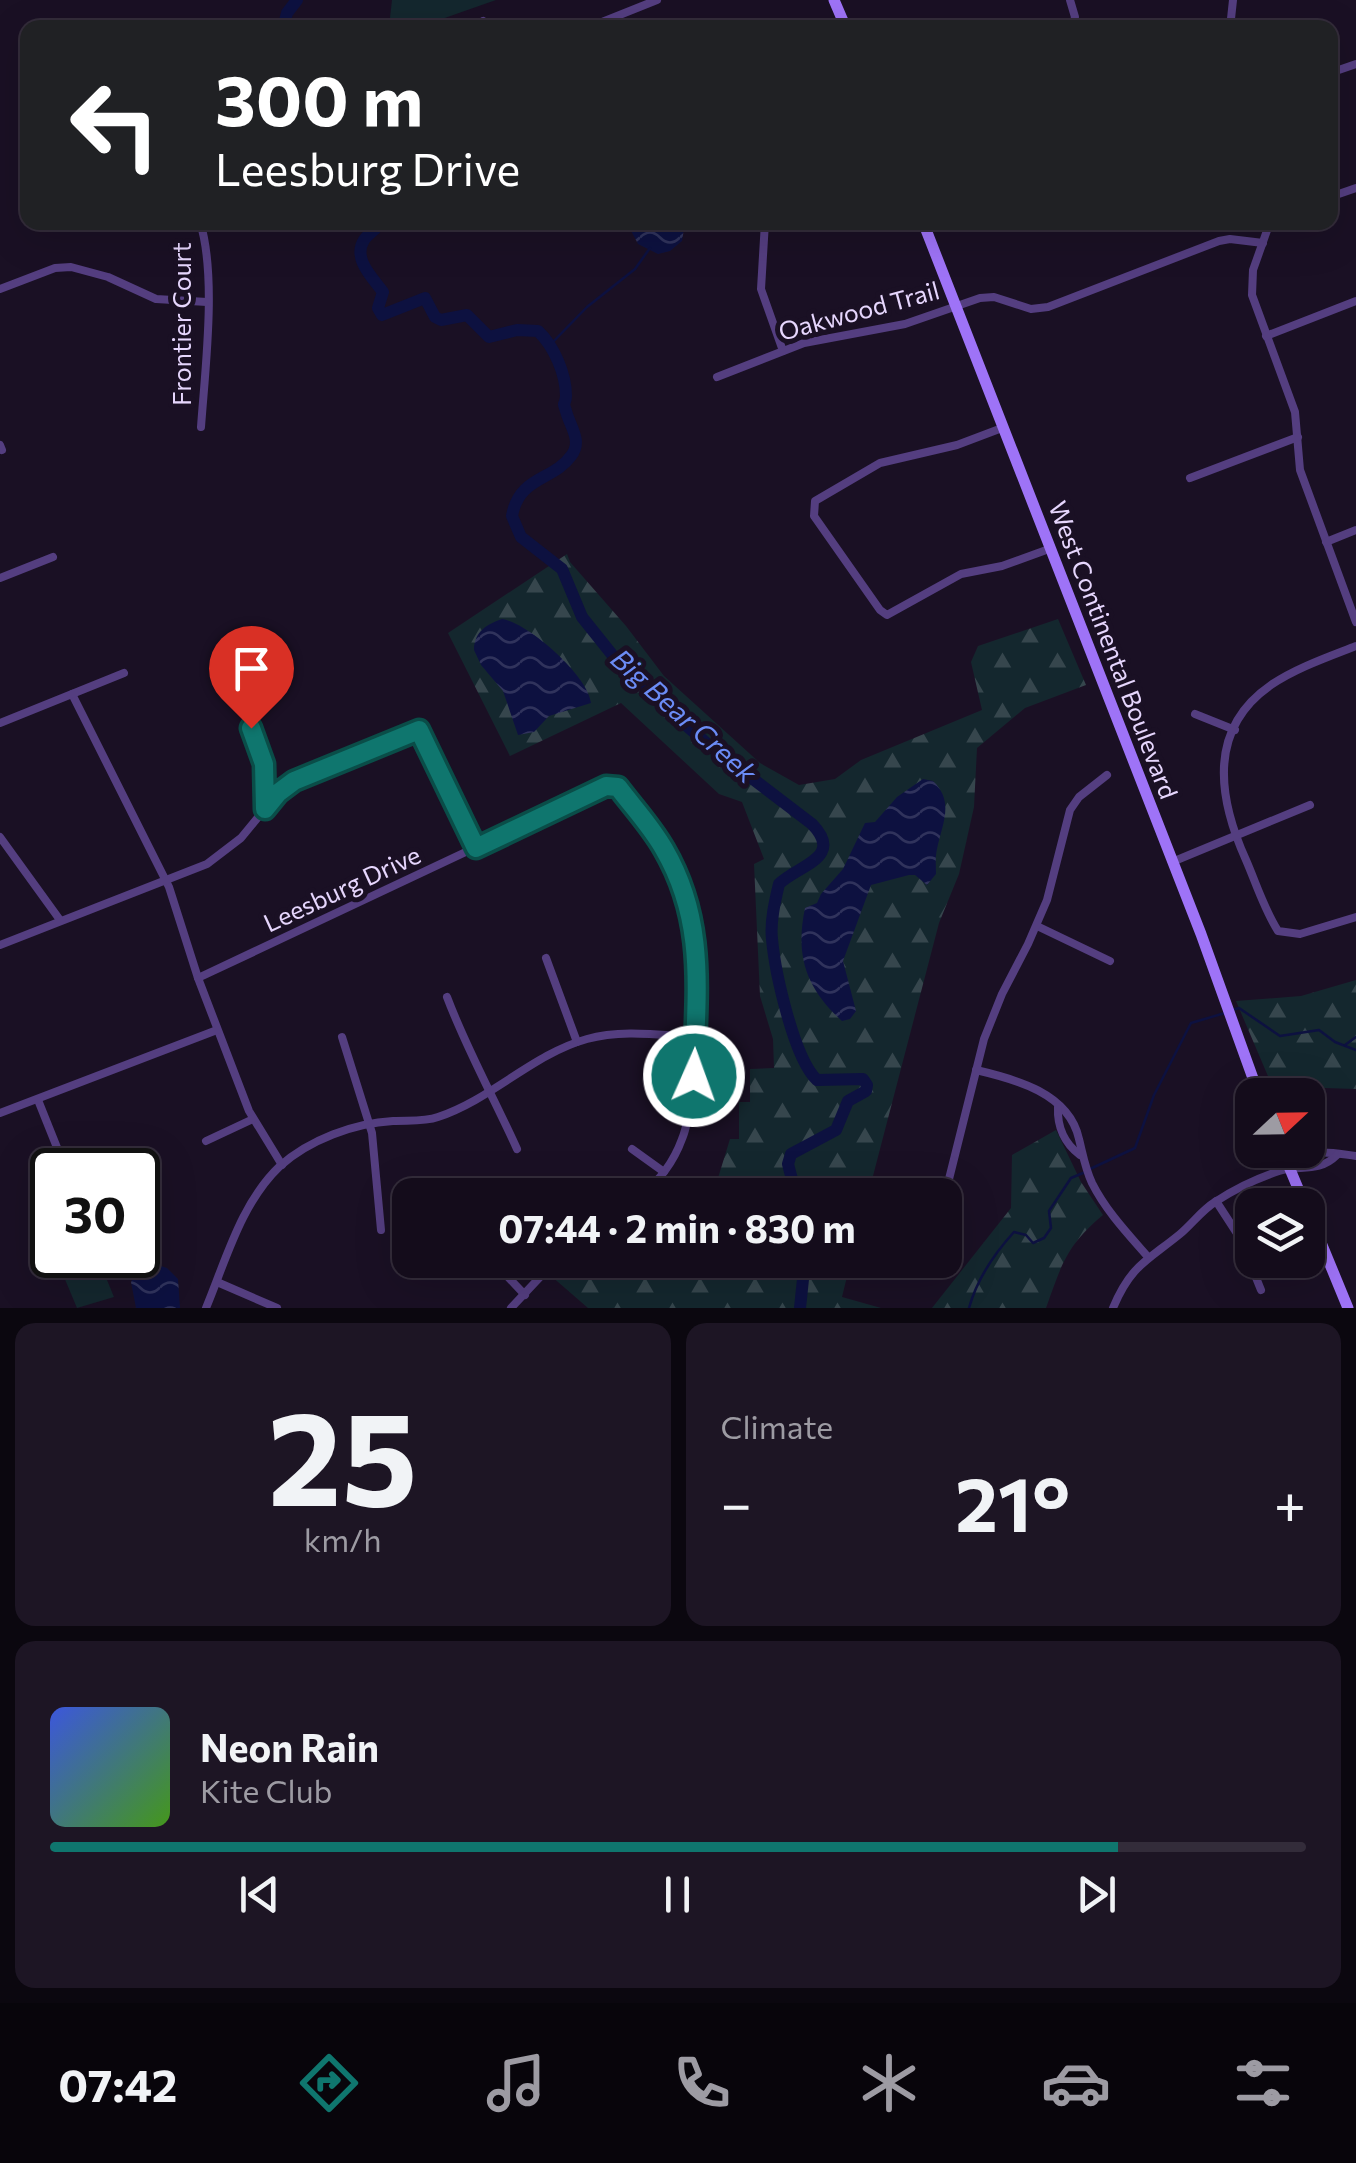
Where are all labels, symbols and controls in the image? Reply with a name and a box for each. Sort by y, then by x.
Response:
text: 300 m [215,55,423,140]
icon: left [50,60,180,190]
text: Leesburg Drive [215,140,520,195]
street label: Frontier Court [166,242,196,406]
street label: Oakwood Trail [775,274,942,346]
street label: West Continental Boulevard [1043,497,1185,803]
pin [209,626,294,729]
icon: arrive [224,641,279,696]
water label: Big Bear Creek [605,641,765,790]
street label: Leesburg Drive [258,839,425,938]
position arrow [642,1024,746,1128]
north arrow [1235,1078,1325,1168]
map controls [1235,1078,1325,1278]
speed limit sign: 30 [30,1148,160,1278]
button: layers [1235,1188,1325,1278]
text: 07:44 · 2 min · 830 m [498,1204,856,1251]
text: 25 [268,1374,418,1533]
text: Climate [721,1406,833,1446]
text: 21° [955,1456,1070,1547]
text: − [721,1468,752,1535]
text: + [1274,1468,1306,1535]
text: km/h [304,1519,382,1559]
text: Neon Rain [200,1723,379,1770]
text: Kite Club [200,1770,332,1810]
icon: previous [232,1867,287,1922]
icon: pause [650,1867,705,1922]
icon: next [1069,1867,1124,1922]
icon: directions [294,2048,364,2118]
icon: music [481,2048,551,2118]
icon: phone [667,2048,737,2118]
icon: climate [854,2048,924,2118]
icon: car [1041,2048,1111,2118]
icon: filters [1228,2048,1298,2118]
text: 07:42 [58,2056,177,2111]

